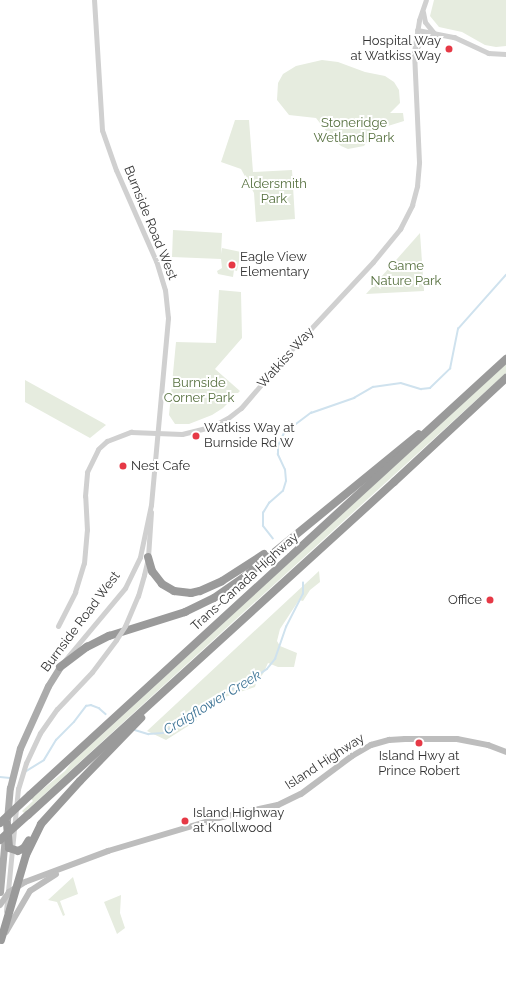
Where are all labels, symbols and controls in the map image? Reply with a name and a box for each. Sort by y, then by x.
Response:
place label: Hospital Way at Watkiss Way [350,34,441,65]
marker: Hospital Way at Watkiss Way [444,44,454,54]
park label: Stoneridge Wetland Park [314,116,394,147]
street label: Burnside Road West [120,163,180,283]
park label: Aldersmith Park [241,177,307,208]
place label: Eagle View Elementary [240,250,309,281]
park label: Game Nature Park [371,259,441,290]
marker: Eagle View Elementary [227,260,237,270]
street label: Watkiss Way [255,324,317,392]
park label: Burnside Corner Park [164,376,234,407]
place label: Watkiss Way at Burnside Rd W [204,421,295,452]
marker: Watkiss Way at Burnside Rd W [191,431,201,441]
place label: Nest Cafe [131,458,190,474]
marker: Nest Cafe [118,461,128,471]
street label: Trans-Canada Highway [188,530,302,634]
street label: Burnside Road West [38,569,124,675]
place label: Office [448,592,482,608]
marker: Office [485,595,495,605]
water label: Craigflower Creek [160,666,264,738]
street label: Island Highway [282,731,368,793]
marker: Island Hwy at Prince Robert [414,738,424,748]
place label: Island Hwy at Prince Robert [378,749,460,780]
place label: Island Highway at Knollwood [193,806,284,837]
marker: Island Highway at Knollwood [180,816,190,826]

